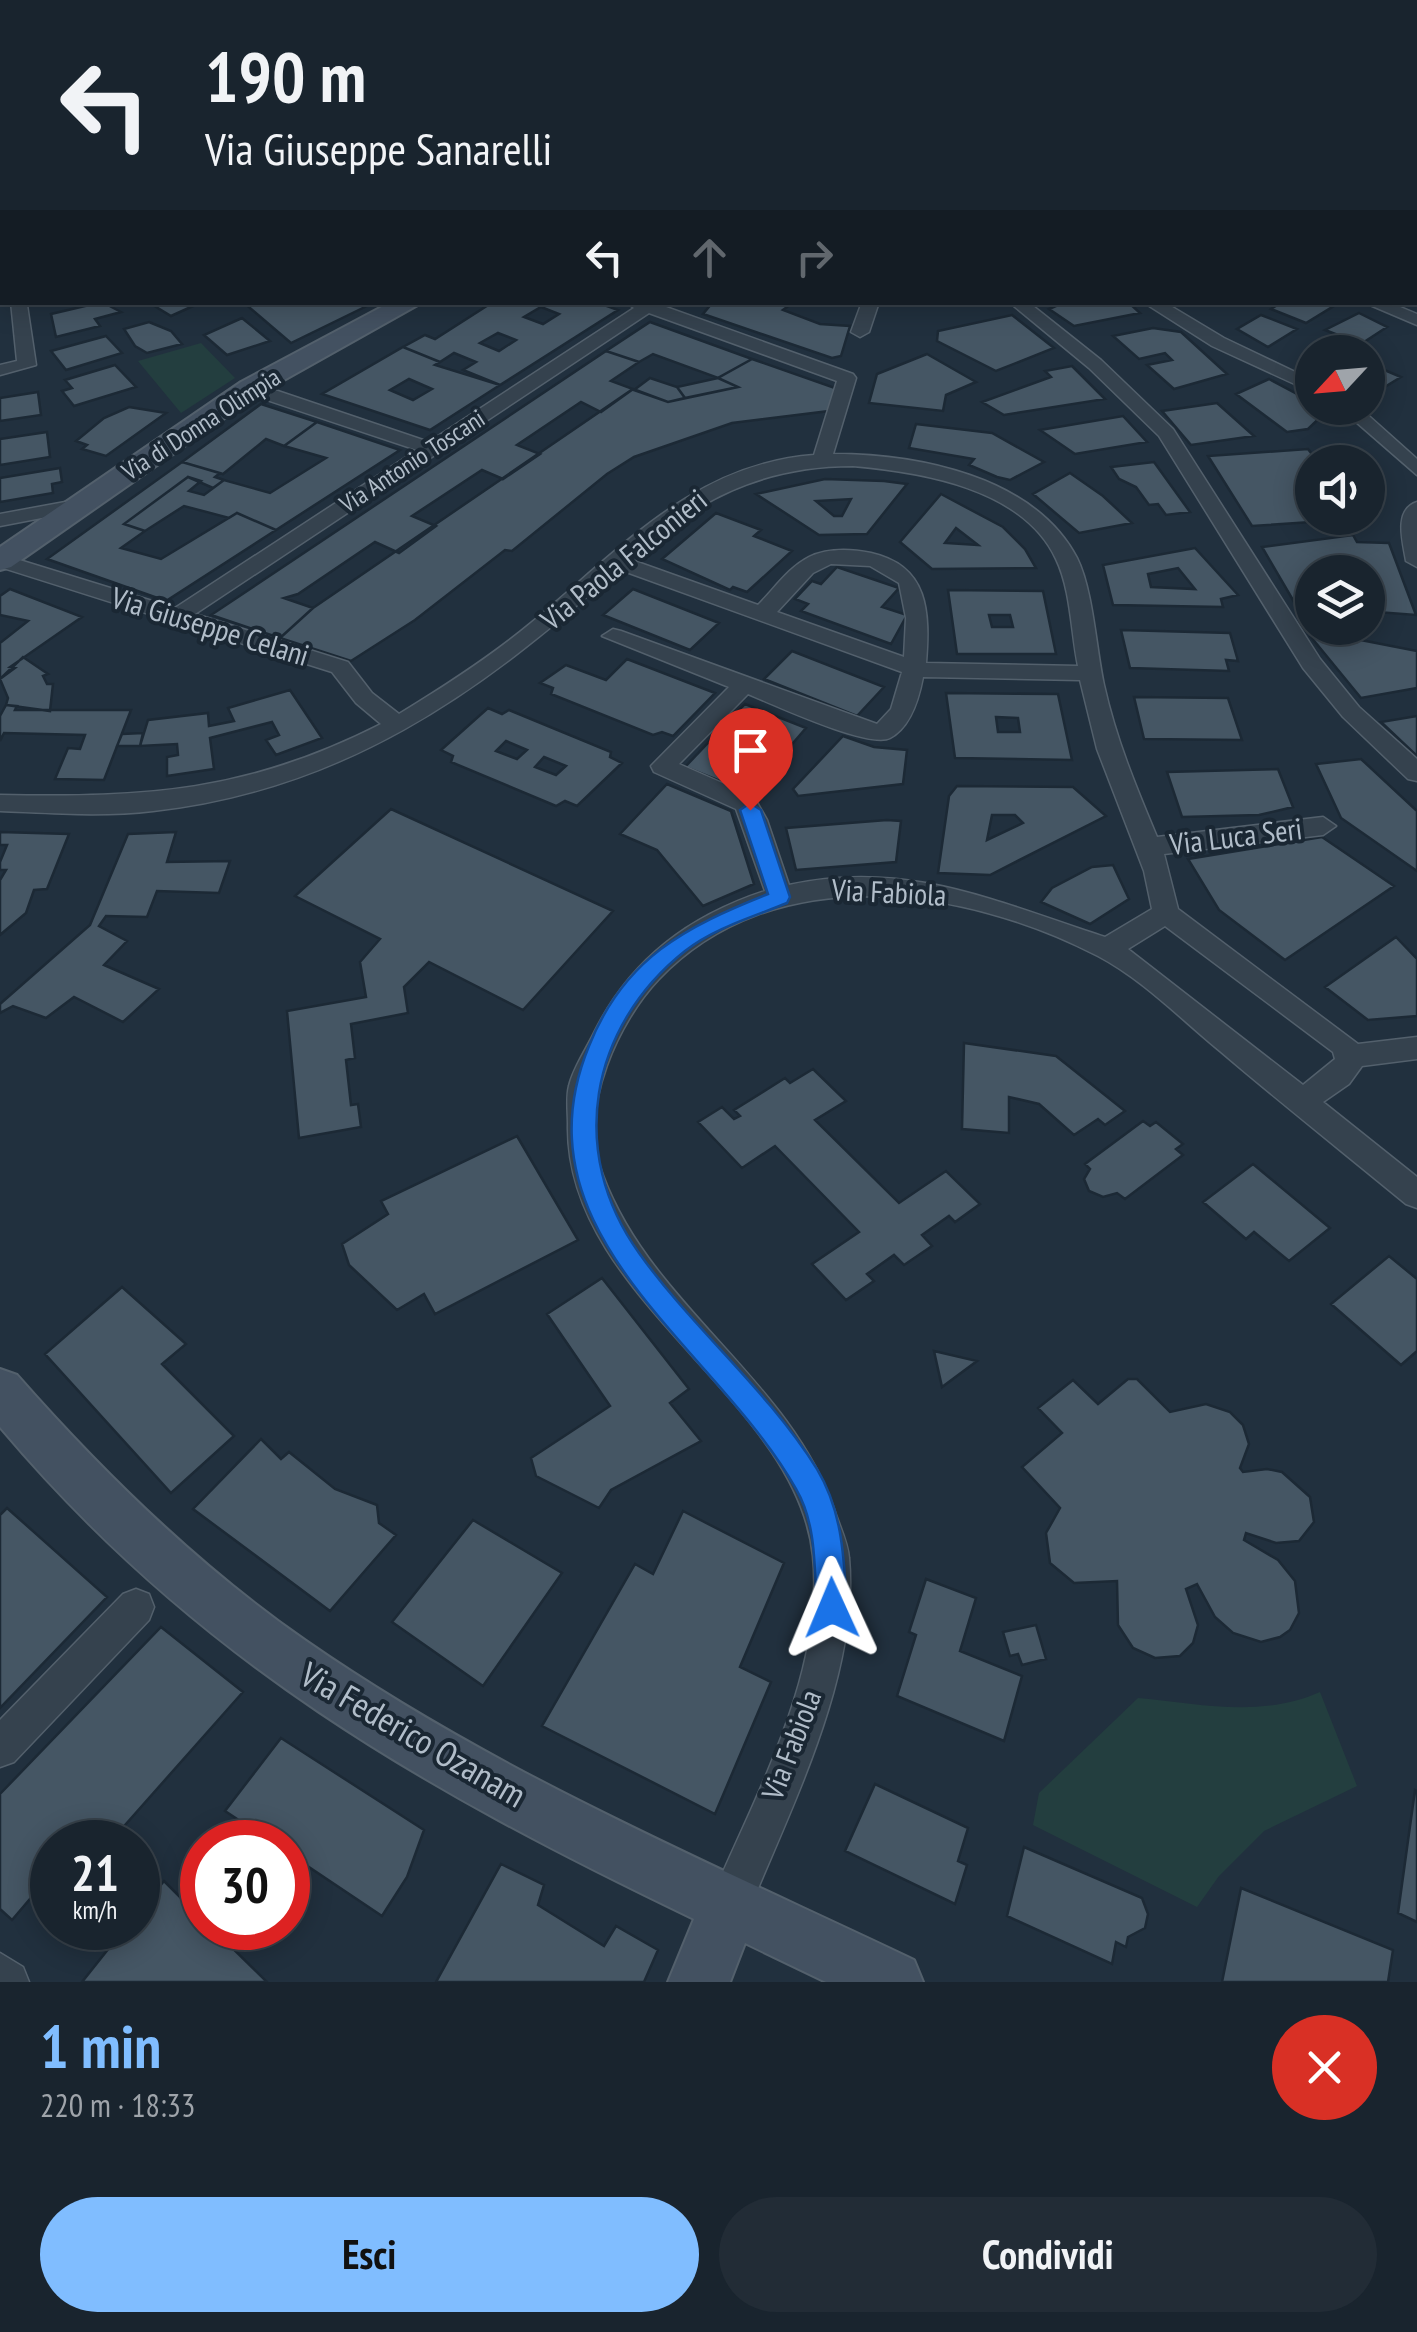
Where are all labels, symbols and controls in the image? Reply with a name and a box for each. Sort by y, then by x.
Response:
text: 190 m [205,31,366,121]
icon: left [40,40,170,170]
text: Via Giuseppe Sanarelli [205,119,552,177]
icon: left [577,230,632,285]
icon: ahead [682,230,737,285]
icon: right [787,230,842,285]
north arrow [1295,335,1385,425]
map controls [1295,335,1385,645]
street label: Via di Donna Olimpia [115,361,286,488]
street label: Via Antonio Toscani [332,402,491,520]
button: sound [1295,445,1385,535]
street label: Via Paola Falconieri [531,480,714,639]
button: layers [1295,555,1385,645]
street label: Via Giuseppe Celani [106,577,314,674]
pin [708,708,793,811]
icon: arrive [723,723,778,778]
street label: Via Luca Seri [1167,808,1304,863]
street label: Via Fabiola [830,869,947,914]
position arrow [780,1556,884,1660]
street label: Via Federico Ozanam [292,1651,534,1817]
street label: Via Fabiola [751,1684,829,1806]
speed limit sign: 30 [180,1820,310,1950]
text: 21 [71,1840,119,1905]
text: km/h [73,1894,117,1926]
text: 1 min [40,2007,161,2085]
button: close [1272,2015,1377,2120]
text: 220 m · 18:33 [40,2084,195,2126]
button: Esci [40,2197,699,2312]
button: Condividi [719,2197,1377,2312]

